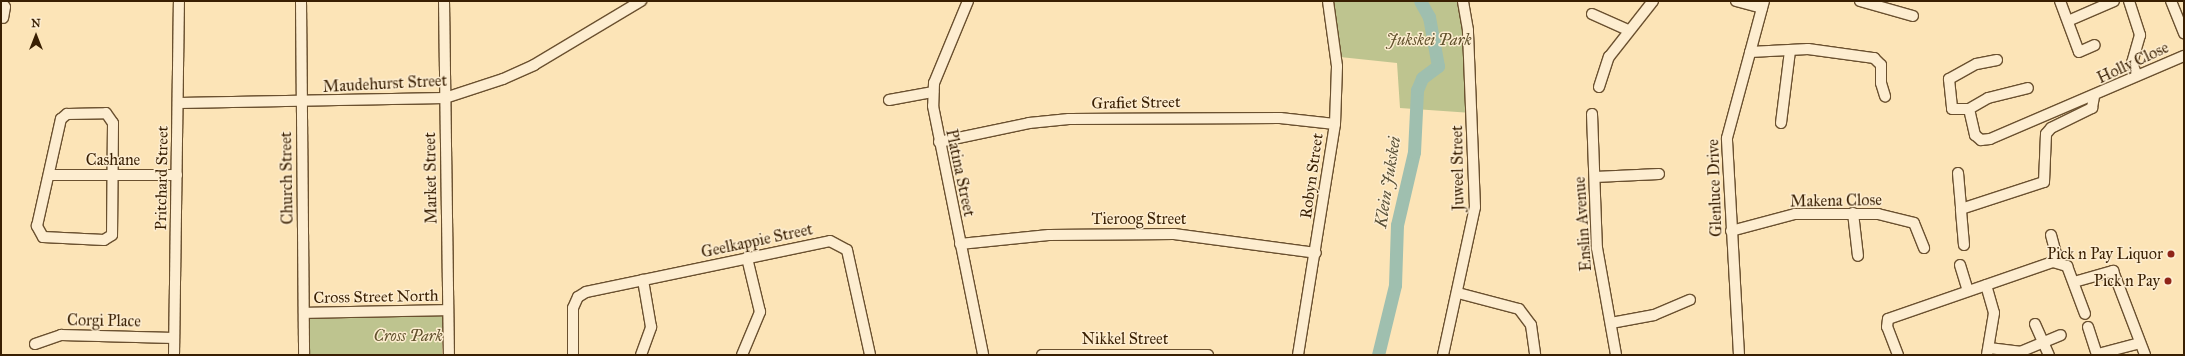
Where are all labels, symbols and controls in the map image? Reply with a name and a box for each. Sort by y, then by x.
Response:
north arrow [16,16,56,56]
text: N [31,17,41,30]
park label: Jukskei Park [1386,30,1472,50]
street label: Holly Close [2094,38,2172,88]
street label: Maudehurst Street [322,71,448,97]
street label: Grafiet Street [1091,93,1181,113]
street label: Juweel Street [1448,125,1468,211]
street label: Pritchard Street [151,126,173,230]
street label: Platina Street [941,128,979,218]
street label: Church Street [277,131,297,225]
street label: Market Street [421,132,441,224]
street label: Robyn Street [1296,132,1328,220]
water label: Klein Jukskei [1371,135,1405,229]
street label: Glenluce Drive [1704,139,1726,237]
street label: Cashane [86,150,140,170]
street label: Enslin Avenue [1570,176,1596,272]
street label: Makena Close [1790,191,1882,211]
street label: Tieroog Street [1092,209,1186,229]
street label: Geelkappie Street [699,220,815,262]
place label: Pick n Pay Liquor [2047,244,2163,264]
marker: Pick n Pay Liquor [2166,249,2176,259]
place label: Pick n Pay [2094,271,2160,291]
marker: Pick n Pay [2163,276,2173,286]
street label: Cross Street North [313,286,439,308]
street label: Corgi Place [67,311,141,331]
park label: Cross Park [373,326,443,346]
street label: Nikkel Street [1082,329,1168,349]

